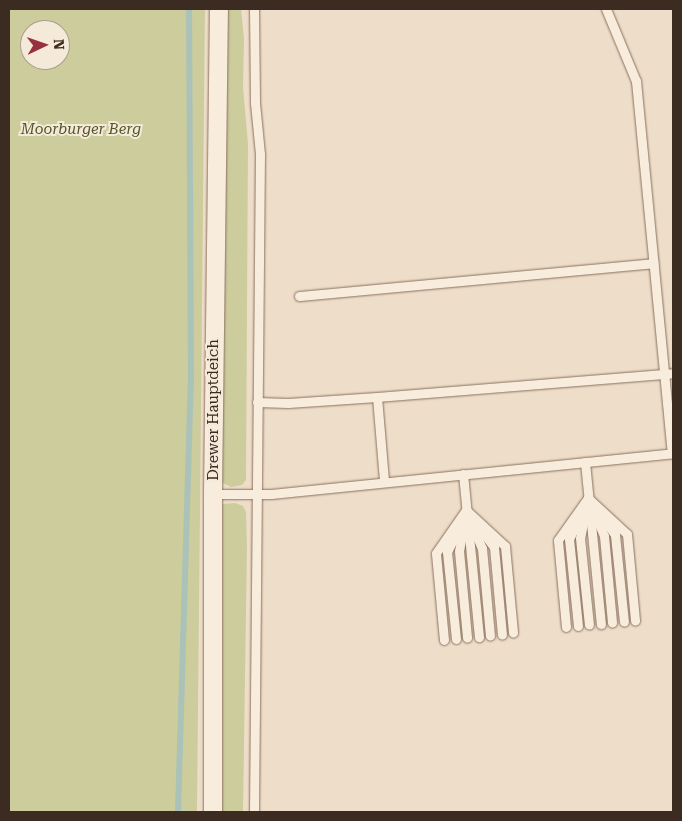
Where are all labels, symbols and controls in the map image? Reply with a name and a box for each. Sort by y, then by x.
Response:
north arrow [20,20,70,70]
text: N [51,38,67,50]
park label: Moorburger Berg [21,121,141,139]
street label: Drewer Hauptdeich [205,339,223,481]

